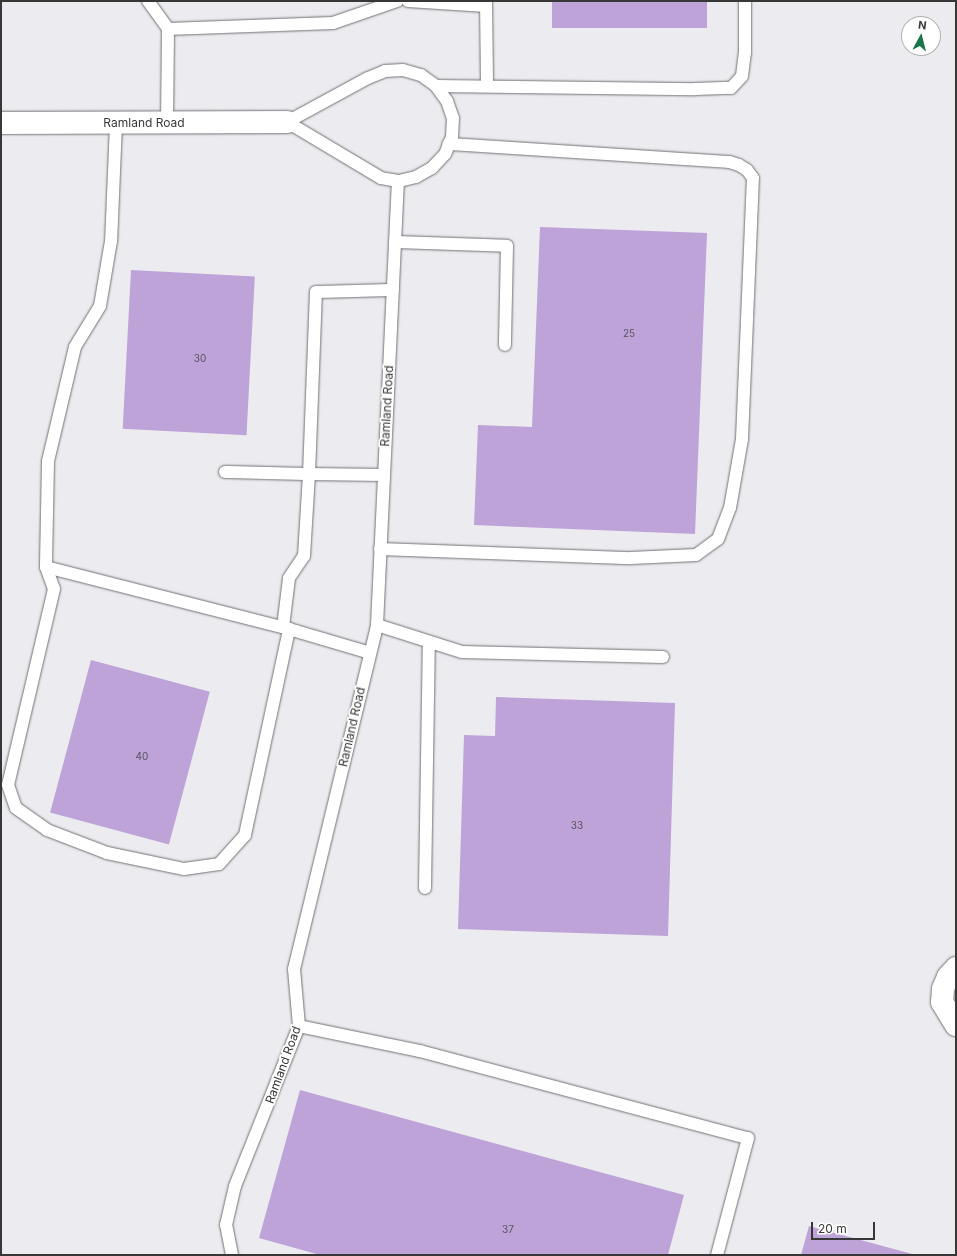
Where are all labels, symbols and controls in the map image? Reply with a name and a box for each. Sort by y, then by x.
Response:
north arrow [901,16,941,56]
text: N [917,18,927,33]
street label: Ramland Road [103,116,185,130]
house number: 25 [623,328,635,340]
house number: 30 [194,353,206,365]
street label: Ramland Road [378,365,396,447]
street label: Ramland Road [336,686,368,768]
house number: 40 [136,751,148,763]
house number: 33 [571,820,583,832]
street label: Ramland Road [262,1024,304,1106]
scale bar [813,1214,877,1240]
text: 20 m [818,1221,847,1236]
house number: 37 [502,1224,514,1236]

